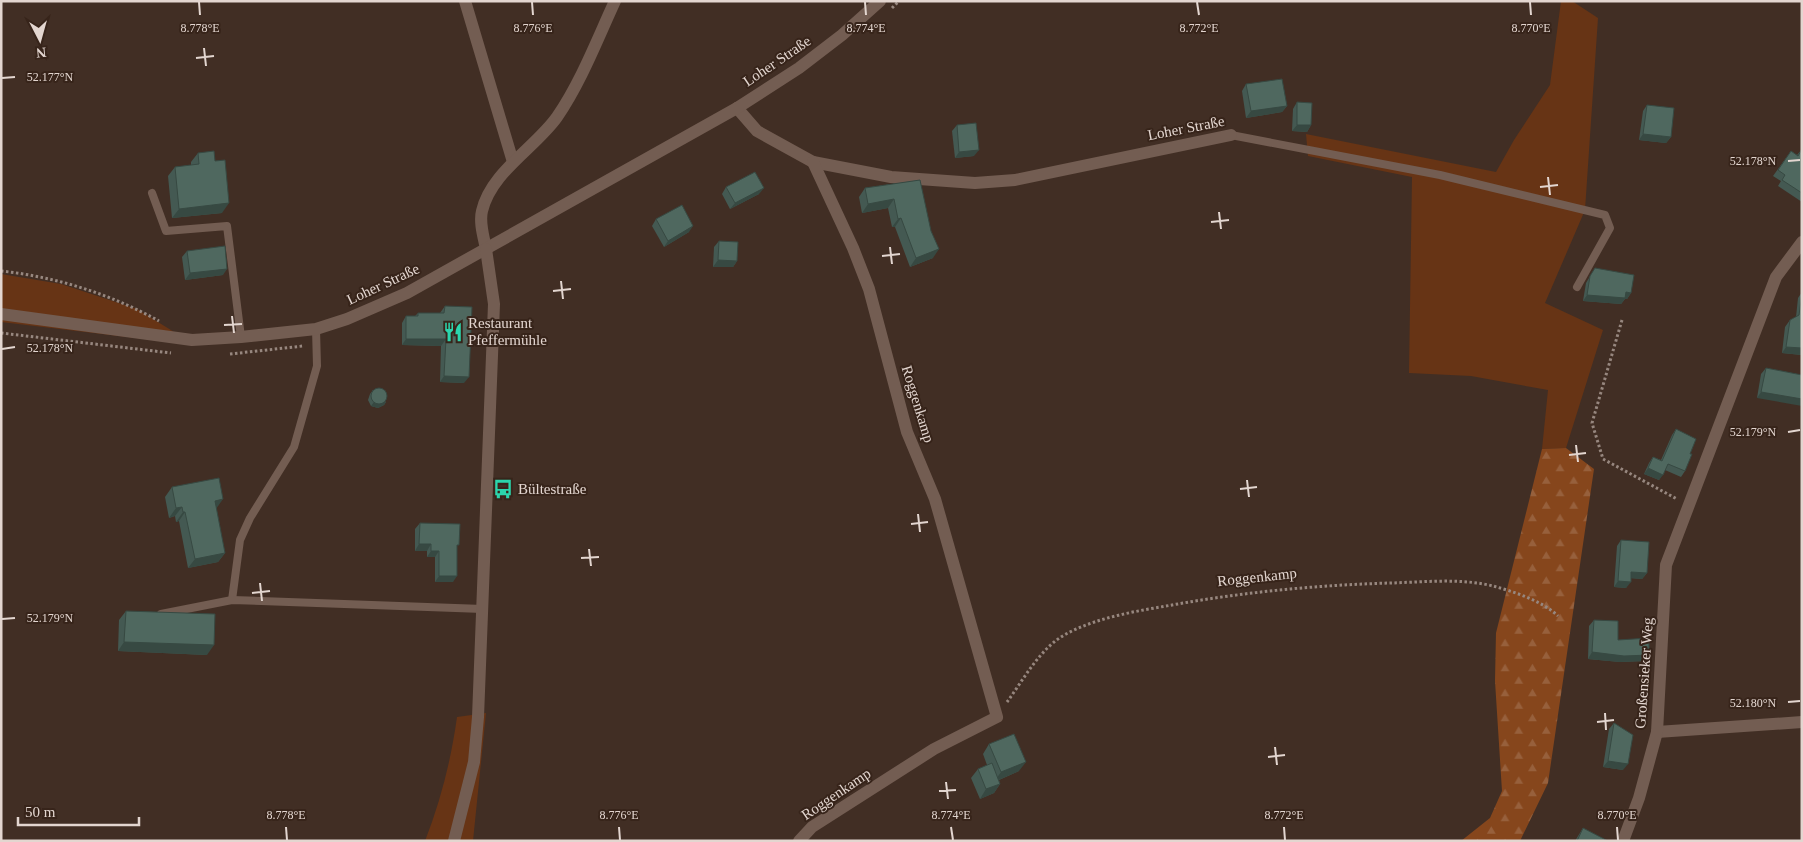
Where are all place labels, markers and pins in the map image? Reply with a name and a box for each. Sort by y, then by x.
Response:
place label: Restaurant Pfeffermühle [468,315,547,348]
restaurant icon: Restaurant Pfeffermühle [442,321,464,343]
bus stop icon: Bültestraße [492,478,514,500]
place label: Bültestraße [518,481,587,497]

